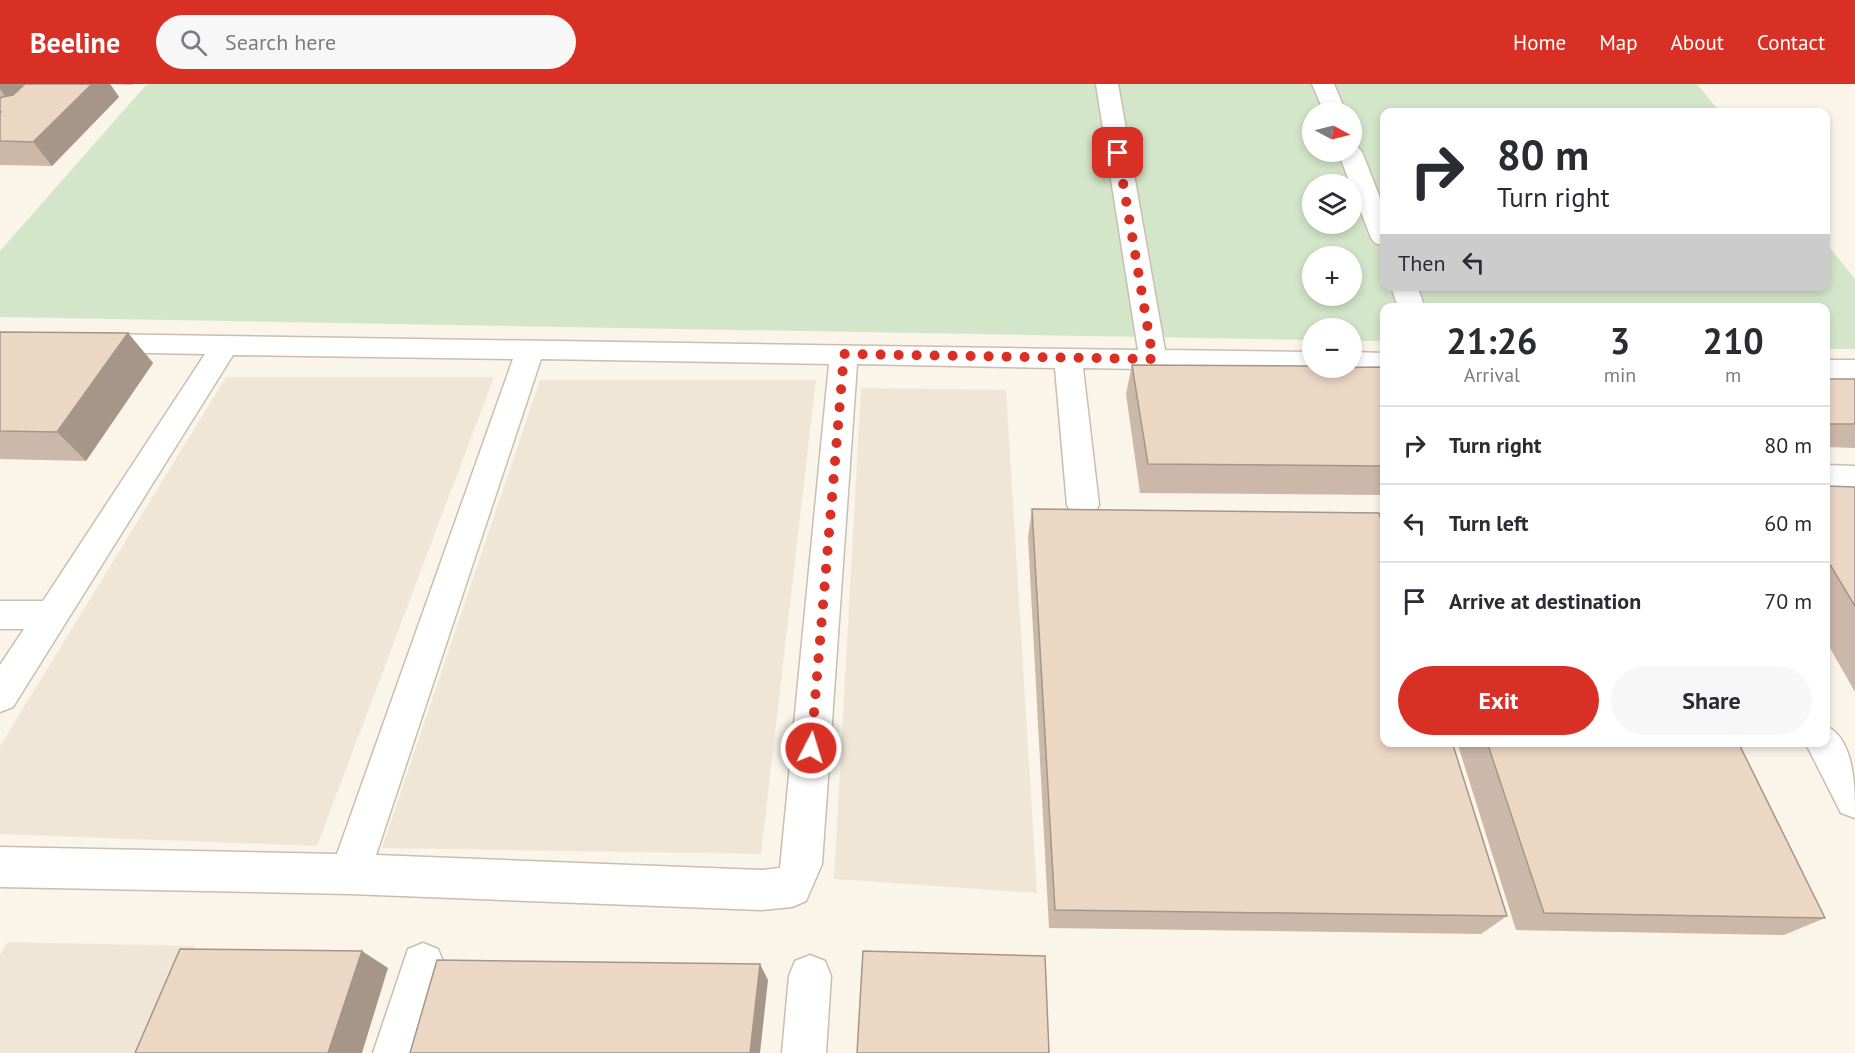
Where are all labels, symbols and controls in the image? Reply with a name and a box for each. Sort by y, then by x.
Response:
search box [156,15,576,69]
text: Beeline [30,24,120,61]
icon: search [177,26,210,59]
text: Search here [225,28,336,56]
text: Home [1513,29,1566,56]
text: Map [1599,29,1638,56]
text: About [1671,29,1724,56]
text: Contact [1757,29,1825,56]
north arrow [1302,102,1362,162]
map controls [1302,102,1362,378]
pin [1092,127,1143,178]
text: 80 m [1497,127,1589,182]
icon: right [1398,132,1476,210]
icon: arrive [1101,136,1134,169]
button: layers [1302,174,1362,234]
text: Turn right [1497,180,1610,214]
button: + [1302,246,1362,306]
icon: left [1457,246,1490,279]
text: Then [1398,249,1445,277]
text: 21:26 [1446,317,1538,364]
text: 3 [1610,317,1630,364]
text: 210 [1703,317,1764,364]
button: − [1302,318,1362,378]
text: Arrival [1464,362,1520,388]
text: min [1604,362,1636,388]
text: m [1725,362,1741,388]
icon: right [1398,429,1431,462]
text: Turn right [1449,431,1541,459]
text: 80 m [1764,431,1812,459]
icon: left [1398,507,1431,540]
text: Turn left [1449,509,1529,537]
text: 60 m [1764,509,1812,537]
icon: arrive [1398,585,1431,618]
text: Arrive at destination [1449,587,1641,615]
text: 70 m [1764,587,1812,615]
button: Exit [1398,666,1599,735]
button: Share [1611,666,1812,735]
position arrow [779,716,843,780]

